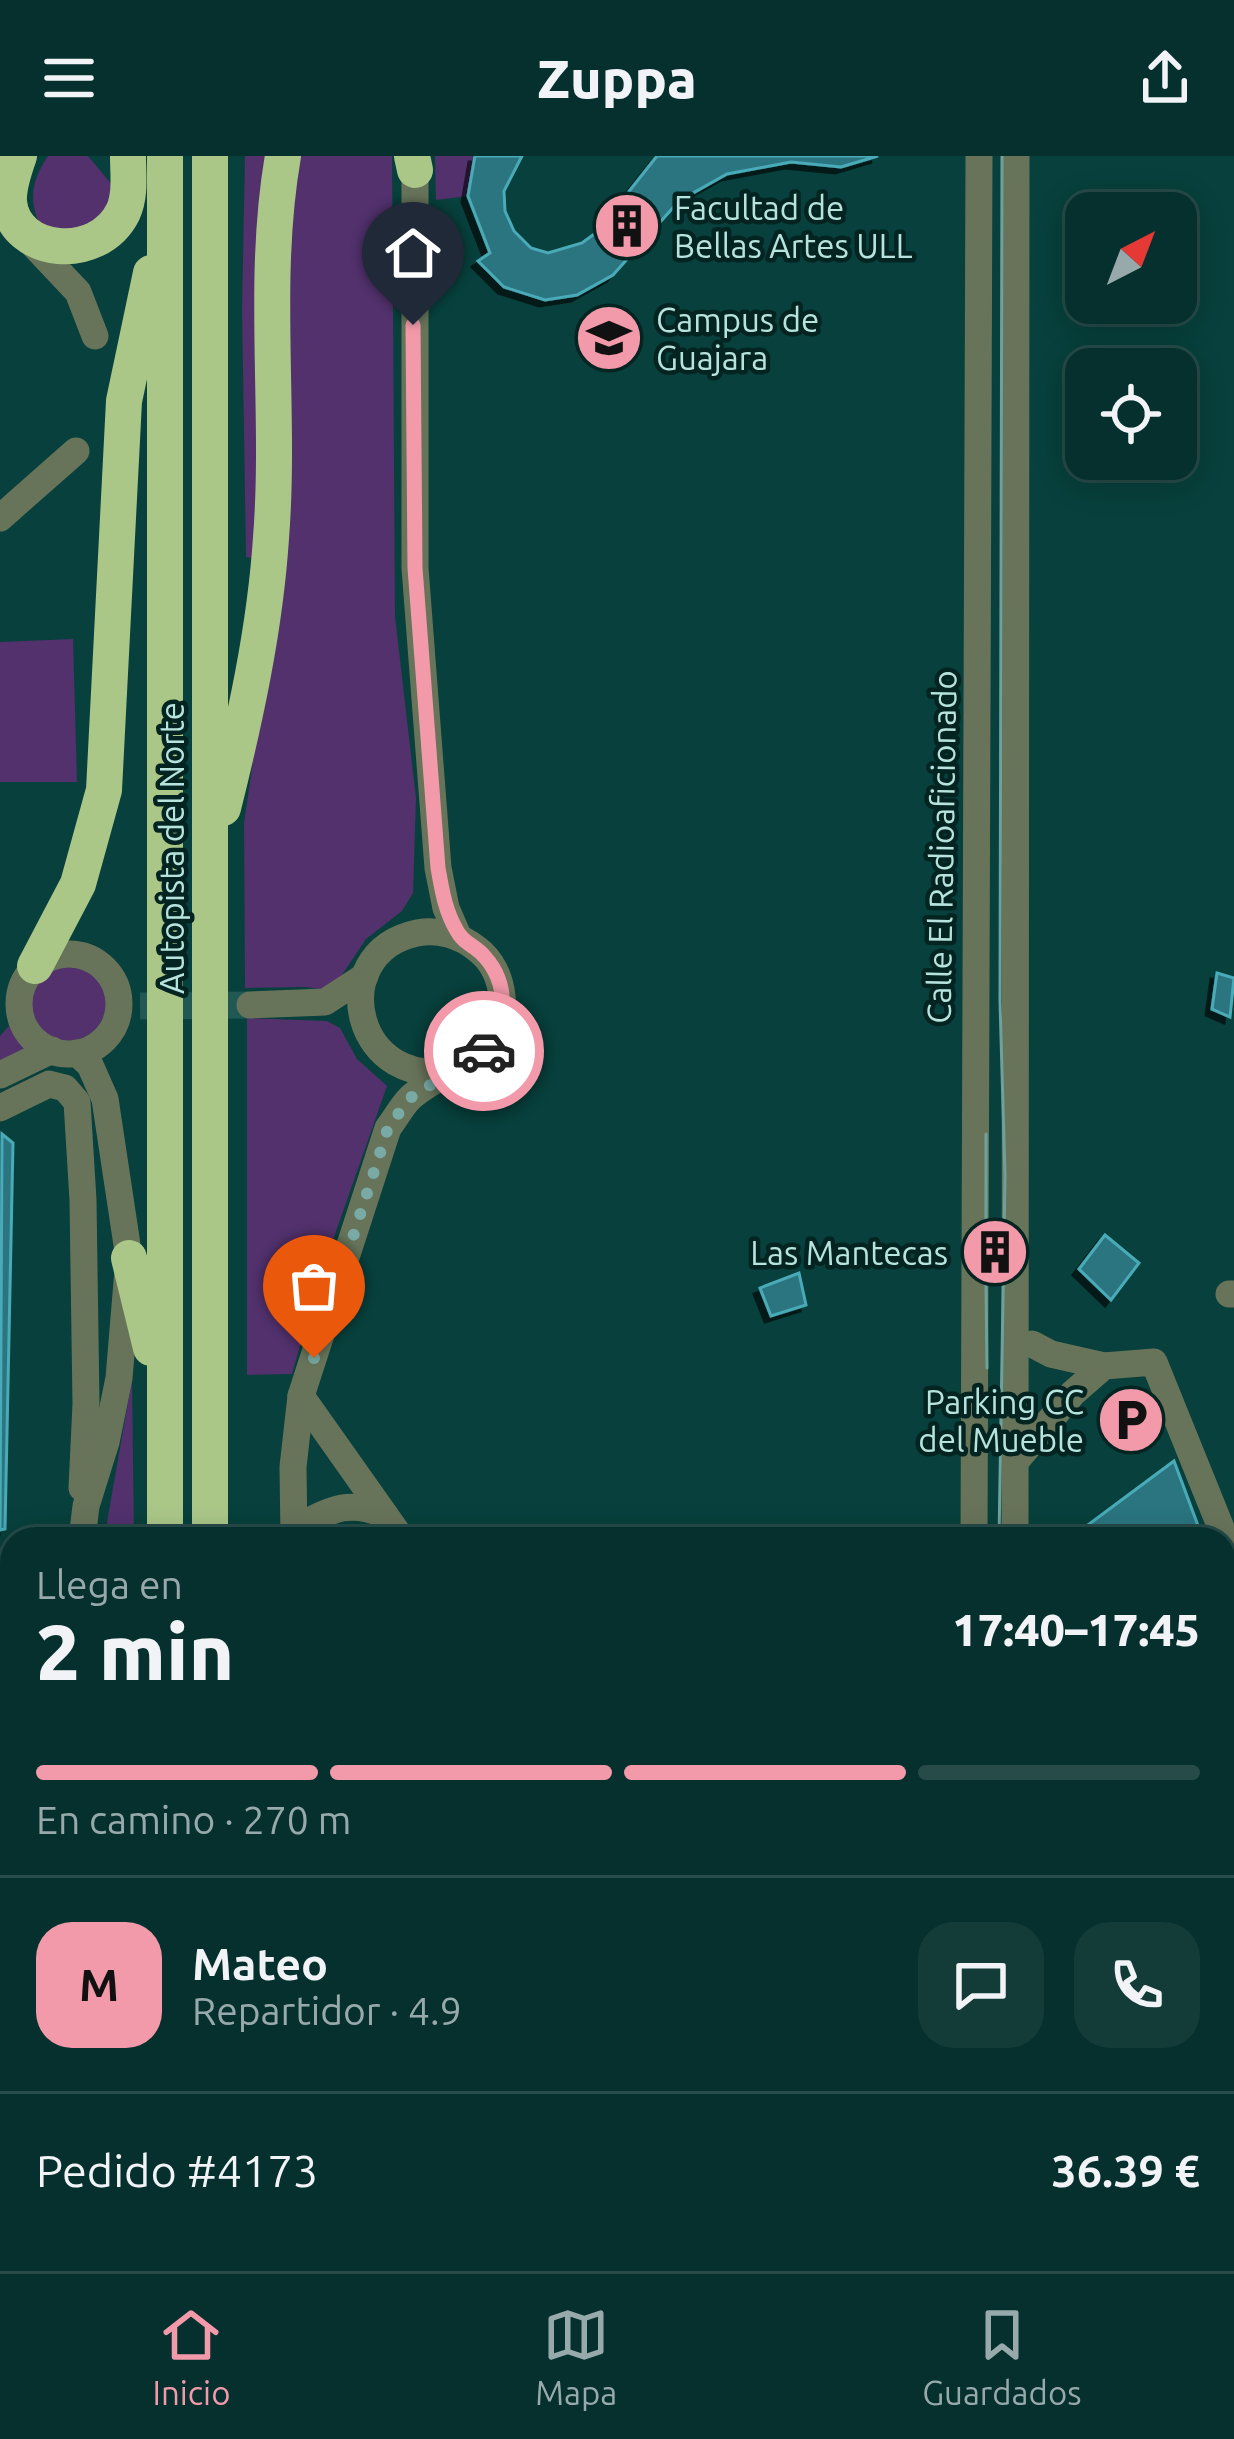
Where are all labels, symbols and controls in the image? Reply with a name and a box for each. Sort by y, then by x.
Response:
icon: menu [36,45,102,111]
icon: share [1132,45,1198,111]
text: Zuppa [537,48,697,108]
place label: Facultad de Bellas Artes ULL [674,189,913,264]
building icon: Facultad de Bellas Artes ULL [592,191,662,261]
north arrow [1065,192,1197,324]
map controls [1065,192,1197,480]
pin [362,202,464,325]
icon: home [380,220,446,286]
place label: Campus de Guajara [656,301,819,376]
school or university icon: Campus de Guajara [574,303,644,373]
button: locate [1065,348,1197,480]
street label: Calle El Radioaficionado [919,670,963,1024]
street label: Autopista del Norte [153,702,190,994]
courier [424,991,544,1111]
icon: car [451,1018,517,1084]
building icon: Las Mantecas [960,1217,1030,1287]
place label: Las Mantecas [750,1234,948,1271]
pin [263,1235,365,1358]
icon: bag [281,1253,347,1319]
place label: Parking CC del Mueble [918,1383,1084,1458]
parking icon: Parking CC del Mueble [1096,1385,1166,1455]
text: Llega en [36,1563,183,1606]
text: 17:40–17:45 [952,1604,1200,1655]
text: 2 min [36,1607,234,1695]
text: En camino · 270 m [36,1798,351,1841]
button: chat [918,1922,1044,2048]
button: phone [1074,1922,1200,2048]
text: Mateo [192,1938,328,1989]
text: M [79,1959,119,2010]
text: Repartidor · 4.9 [192,1989,462,2032]
text: Pedido #4173 [36,2145,318,2196]
text: 36.39 € [1051,2145,1200,2196]
tab: Inicio [152,2302,230,2411]
tab: Mapa [535,2302,617,2411]
tab: Guardados [922,2302,1082,2411]

